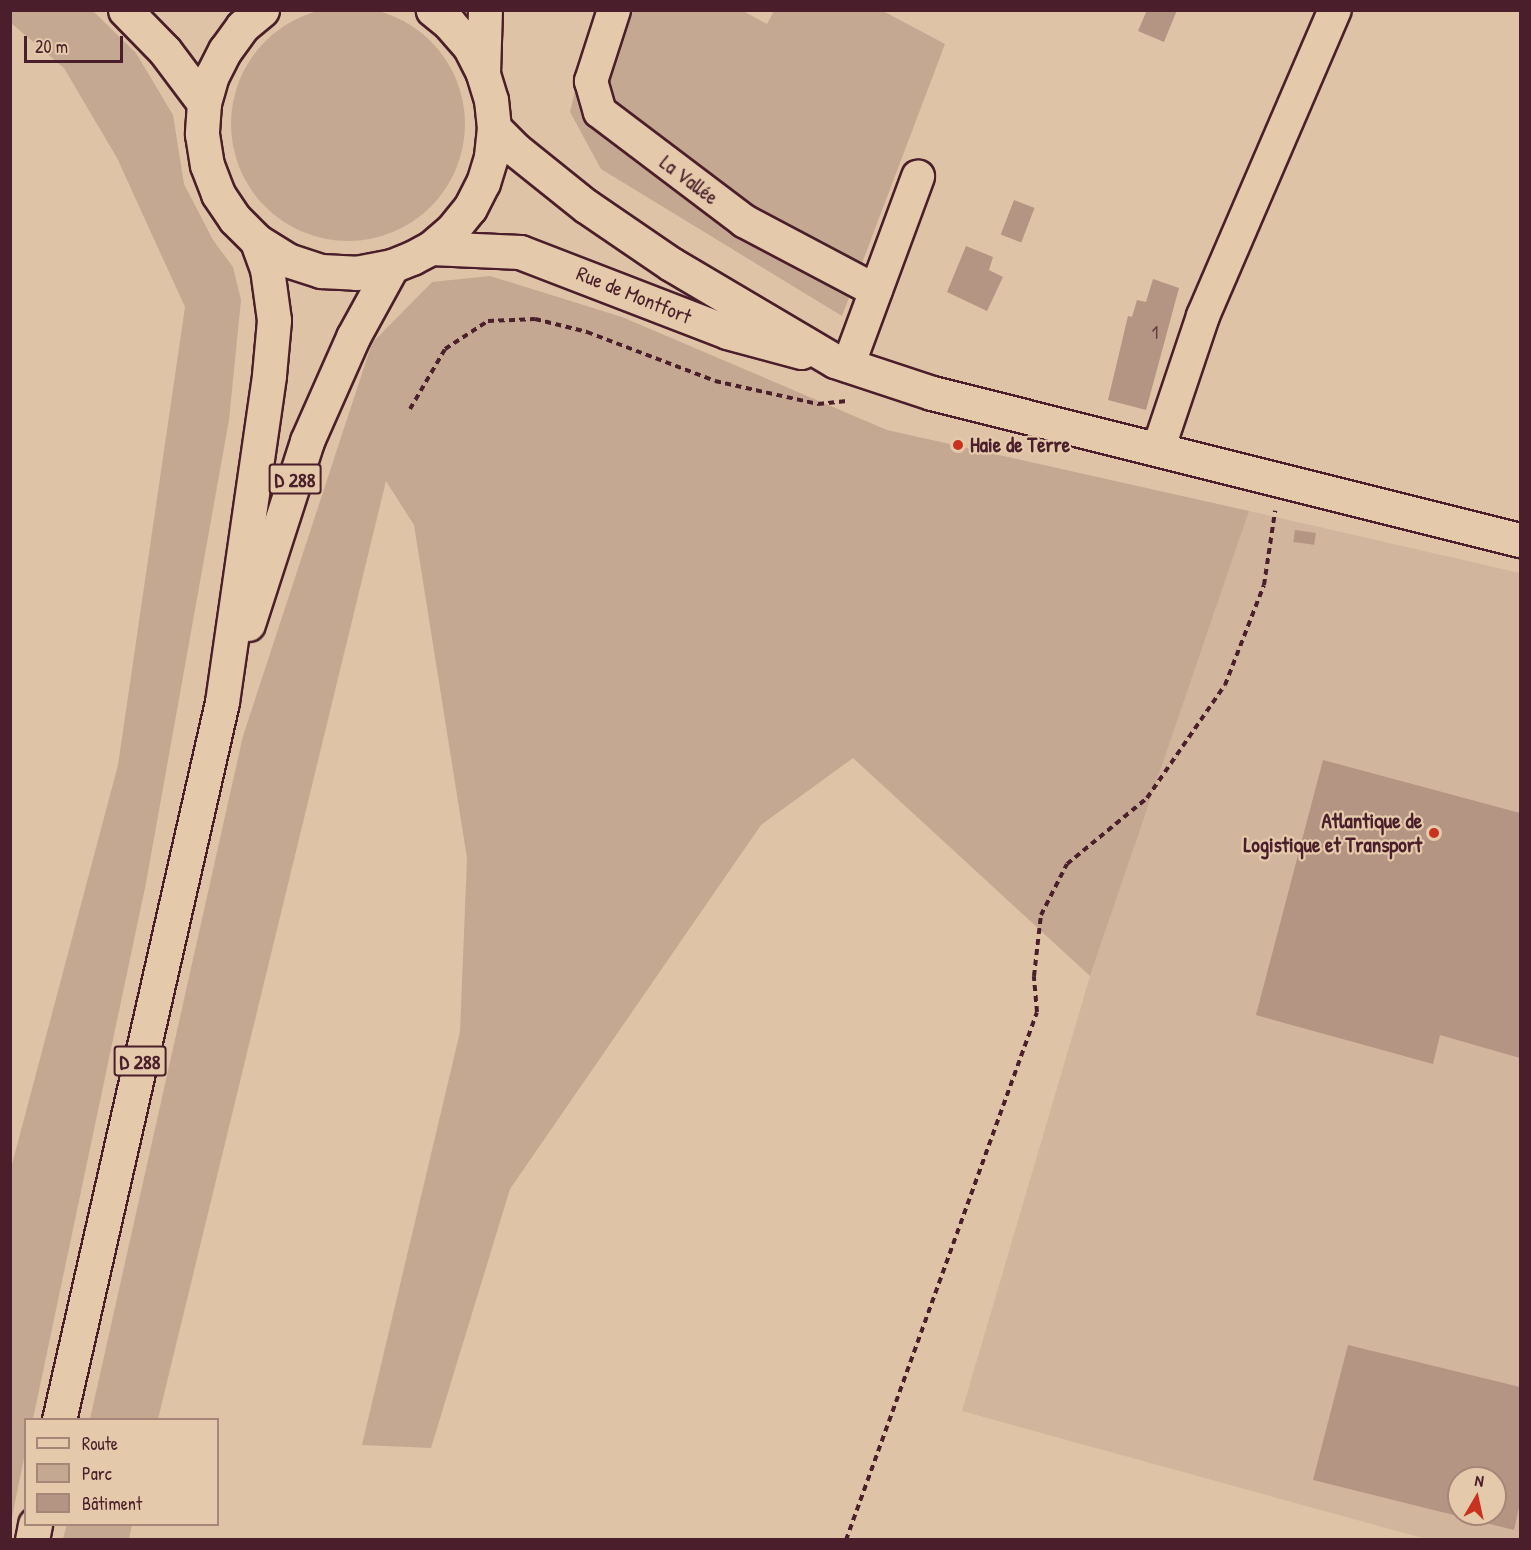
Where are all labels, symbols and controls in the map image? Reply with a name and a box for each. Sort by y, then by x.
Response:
scale bar [27,24,126,62]
text: 20 m [35,34,68,59]
street label: La Vallée [655,150,723,210]
street label: Rue de Montfort [573,261,695,329]
house number: 1 [1152,322,1158,344]
place label: Haie de Terre [970,432,1070,458]
marker: Haie de Terre [951,438,965,452]
road number: D 288 [268,462,322,496]
place label: Atlantique de Logistique et Transport [1243,808,1422,858]
marker: Atlantique de Logistique et Transport [1427,826,1441,840]
road number: D 288 [113,1044,167,1078]
legend [24,1418,219,1526]
text: Route [82,1431,118,1456]
text: Parc [82,1461,112,1486]
north arrow [1447,1466,1507,1526]
text: N [1474,1469,1485,1492]
text: Bâtiment [82,1491,142,1516]

